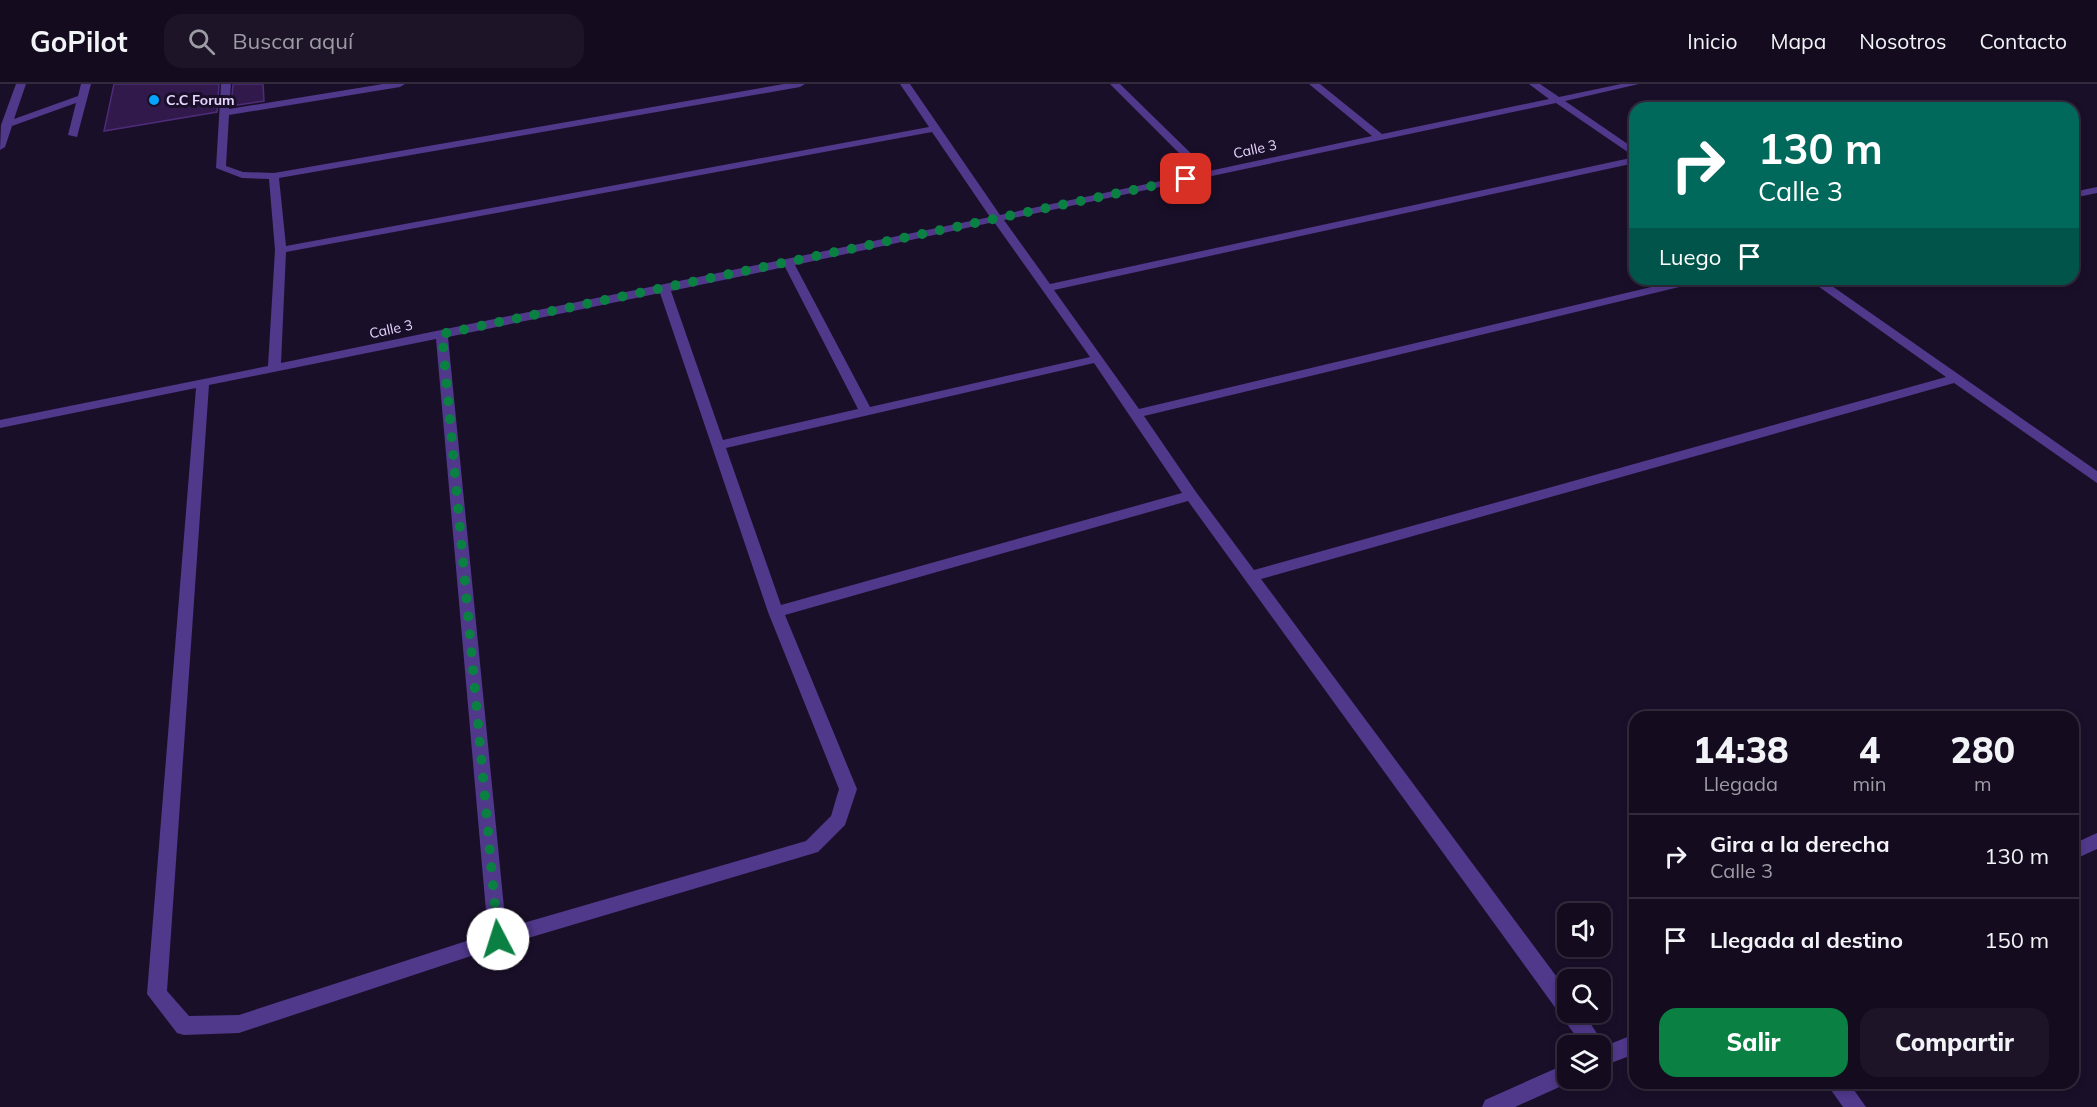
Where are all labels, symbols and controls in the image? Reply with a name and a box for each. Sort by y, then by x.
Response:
search box [164,14,584,68]
text: GoPilot [30,24,128,59]
icon: search [185,25,218,58]
text: Buscar aquí [233,27,353,55]
text: Inicio [1687,28,1737,54]
text: Mapa [1770,28,1826,54]
text: Nosotros [1859,28,1946,54]
text: Contacto [1979,28,2067,54]
place label: C.C Forum [166,91,235,109]
marker: C.C Forum [147,93,161,107]
text: 130 m [1758,122,1883,175]
icon: right [1659,126,1737,204]
street label: Calle 3 [1232,136,1278,162]
pin [1160,153,1211,204]
icon: arrive [1169,162,1202,195]
text: Calle 3 [1758,174,1843,208]
icon: arrive [1733,240,1766,273]
text: Luego [1659,243,1721,271]
street label: Calle 3 [368,316,414,342]
text: 14:38 [1693,727,1789,772]
text: 4 [1859,727,1880,772]
text: 280 [1950,727,2015,772]
text: Llegada [1703,771,1778,796]
text: min [1852,771,1887,796]
text: m [1974,771,1992,796]
text: Gira a la derecha [1710,830,1890,858]
icon: right [1659,840,1692,873]
text: 130 m [1984,842,2049,870]
text: Calle 3 [1710,858,1773,883]
map controls [1557,903,1611,1089]
button: sound [1557,903,1611,957]
position arrow [466,907,530,971]
icon: arrive [1659,924,1692,957]
text: Llegada al destino [1710,926,1903,954]
text: 150 m [1984,926,2049,954]
button: search [1557,969,1611,1023]
button: Salir [1659,1008,1848,1077]
button: Compartir [1860,1008,2049,1077]
button: layers [1557,1035,1611,1089]

